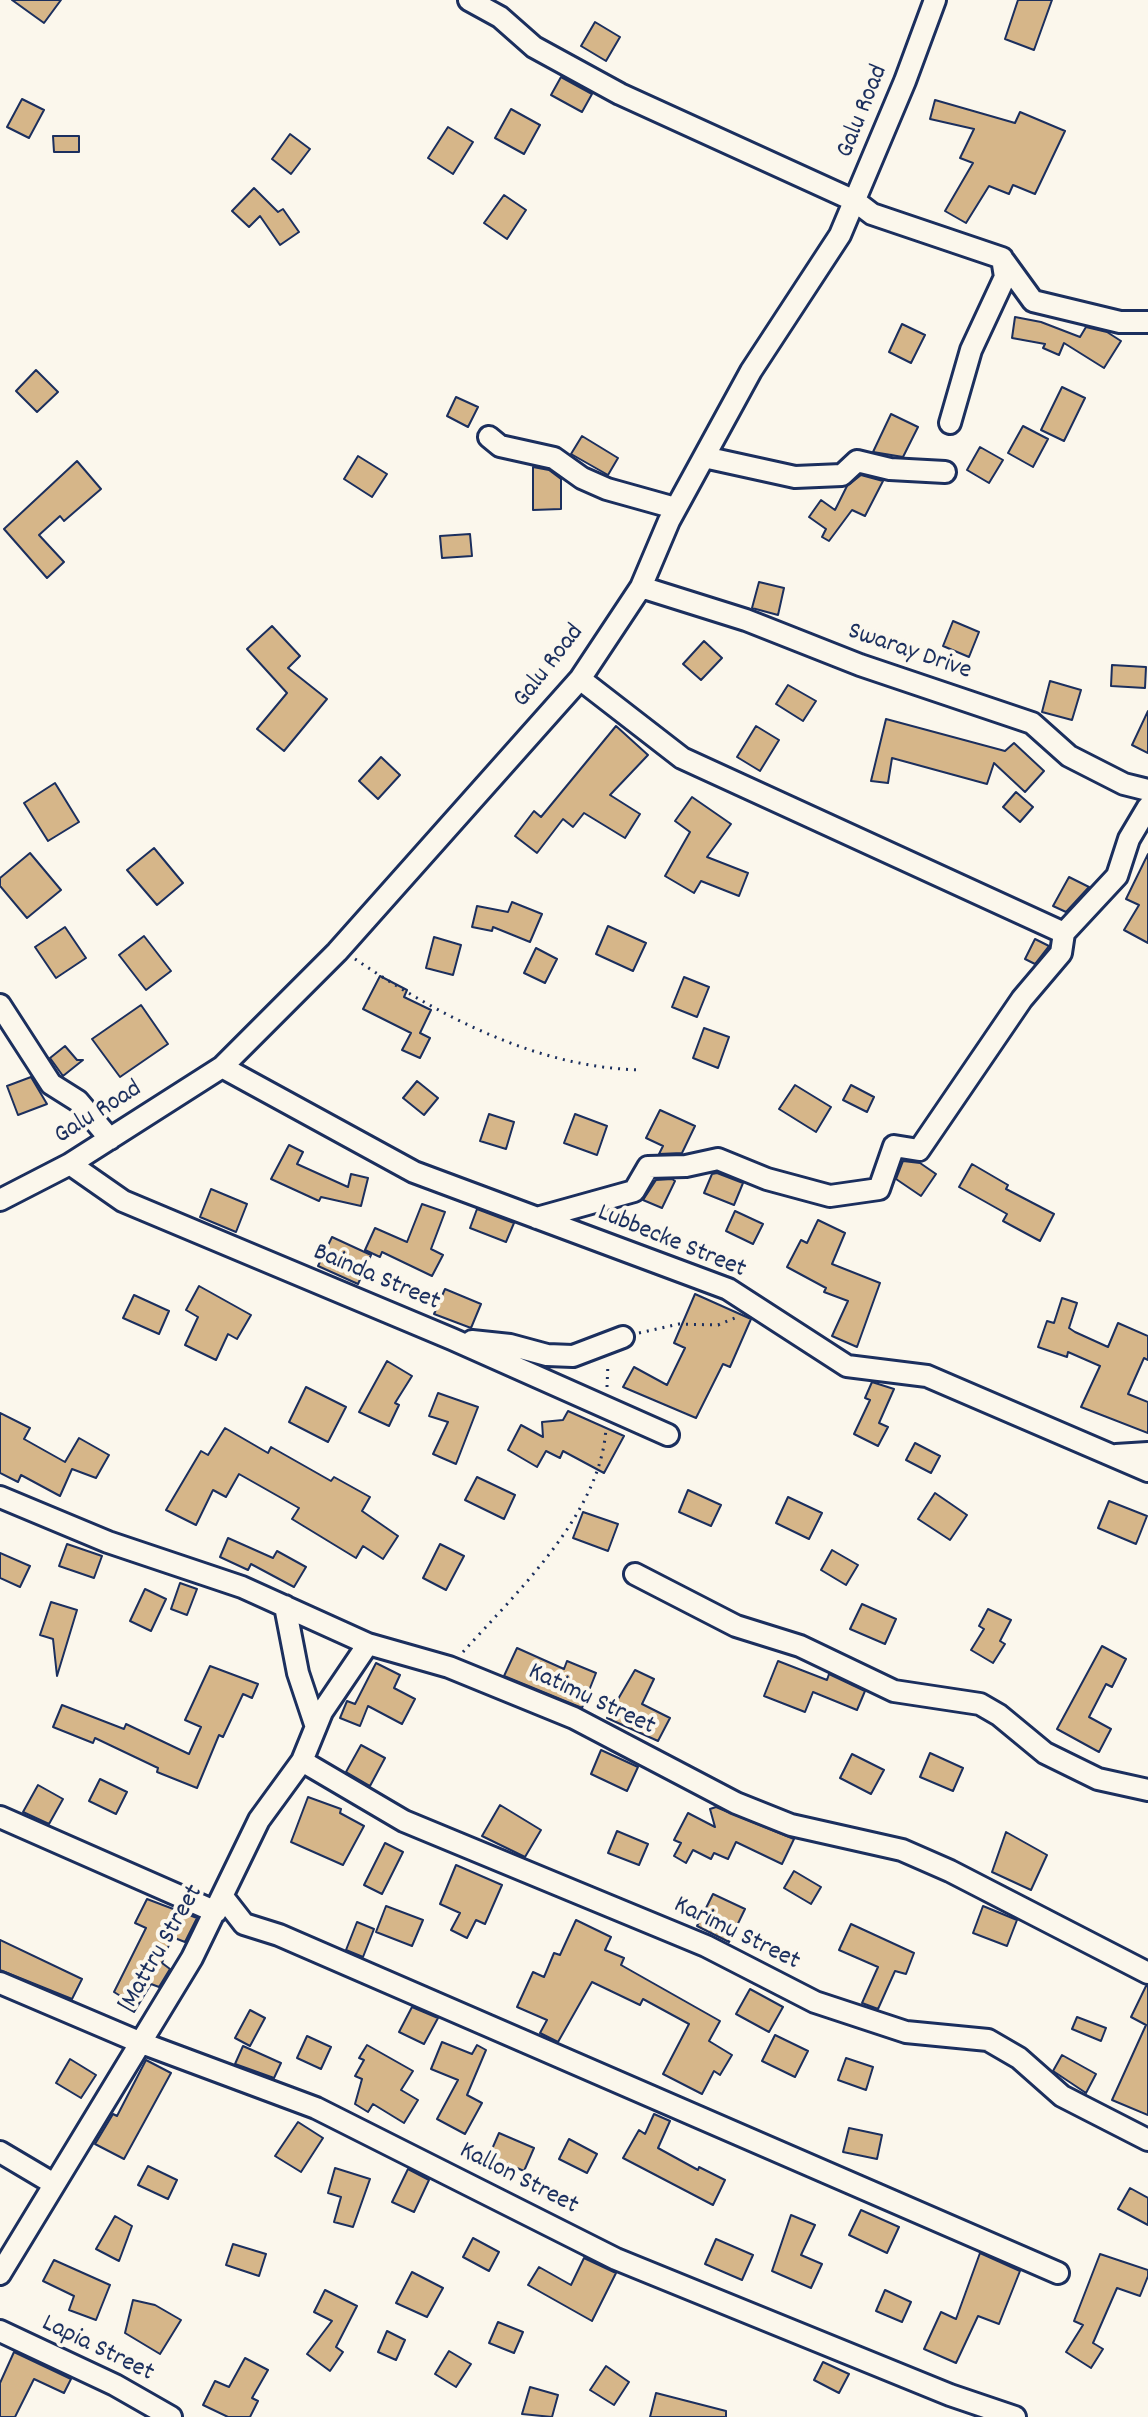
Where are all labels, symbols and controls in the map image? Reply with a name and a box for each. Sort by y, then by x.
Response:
street label: Galu Road [831,61,897,163]
street label: Swaray Drive [843,617,975,689]
street label: Galu Road [508,619,592,715]
street label: Galu Road [49,1075,149,1153]
street label: Lubbecke Street [592,1199,750,1287]
street label: Bainda Street [308,1238,444,1320]
street label: Katimu Street [522,1658,660,1744]
street label: Mattru Street [116,1880,212,2014]
street label: Karimu Street [668,1891,804,1979]
street label: Kallon Street [453,2137,583,2223]
street label: Lapia Street [36,2309,158,2391]

